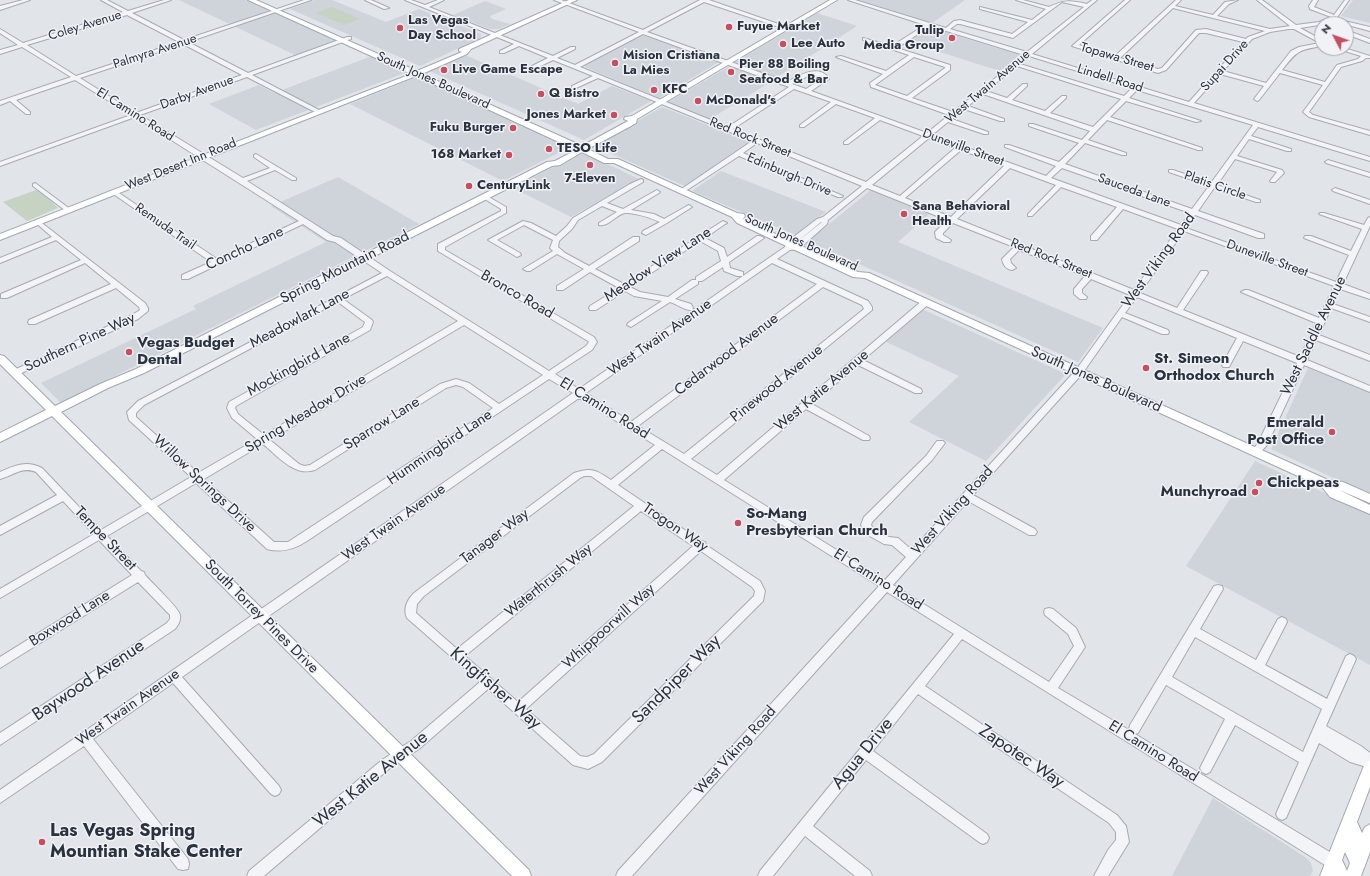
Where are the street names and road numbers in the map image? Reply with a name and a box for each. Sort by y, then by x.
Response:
street label: Coley Avenue [47,7,123,45]
street label: Palmyra Avenue [111,31,199,73]
street label: Supai Drive [1198,37,1252,95]
street label: Topawa Street [1079,40,1155,76]
street label: West Twain Avenue [942,47,1034,127]
street label: South Jones Boulevard [374,49,492,113]
street label: Lindell Road [1075,62,1145,96]
street label: Darby Avenue [158,73,236,113]
street label: El Camino Road [93,85,177,145]
street label: Red Rock Street [707,115,793,161]
street label: Duneville Street [920,126,1006,170]
street label: West Desert Inn Road [123,136,239,194]
street label: Edinburgh Drive [744,150,834,200]
street label: Platis Circle [1182,168,1248,204]
street label: Sauceda Lane [1095,171,1173,211]
street label: Remuda Trail [132,200,198,254]
street label: West Viking Road [1118,210,1200,312]
street label: South Jones Boulevard [742,211,860,275]
street label: Concho Lane [203,223,287,275]
street label: Meadow View Lane [601,224,715,306]
street label: Spring Mountain Road [278,228,412,308]
street label: Red Rock Street [1008,236,1094,282]
street label: Duneville Street [1224,237,1310,281]
street label: Bronco Road [477,267,557,323]
street label: West Saddle Avenue [1277,273,1351,399]
street label: Meadowlark Lane [247,285,353,353]
street label: West Twain Avenue [605,296,715,380]
street label: Southern Pine Way [22,309,138,377]
street label: Cedarwood Avenue [671,310,783,400]
street label: Mockingbird Lane [245,329,353,401]
street label: Pinewood Avenue [727,341,827,427]
street label: South Jones Boulevard [1028,343,1164,417]
street label: West Katie Avenue [771,346,873,436]
street label: Spring Meadow Drive [242,371,370,457]
street label: El Camino Road [556,374,652,444]
street label: Sparrow Lane [341,394,423,454]
street label: Hummingbird Lane [384,406,496,490]
street label: Willow Springs Drive [149,432,259,536]
street label: West Viking Road [908,463,998,559]
street label: West Twain Avenue [339,481,449,565]
street label: Trogon Way [639,500,711,556]
street label: Tempe Street [70,503,140,575]
street label: Tanager Way [457,506,533,568]
street label: Waterthrush Way [502,540,596,622]
street label: El Camino Road [830,545,926,615]
street label: South Torrey Pines Drive [200,556,322,678]
street label: Whippoorwill Way [559,581,659,673]
street label: Boxwood Lane [26,587,114,651]
street label: Sandpiper Way [628,631,726,729]
street label: Baywood Avenue [29,636,149,726]
street label: Kingfisher Way [445,643,545,735]
street label: West Twain Avenue [73,666,183,750]
street label: West Viking Road [691,703,781,799]
street label: Agua Drive [828,714,898,794]
street label: El Camino Road [1105,717,1201,787]
street label: Zapotec Way [974,720,1068,794]
street label: West Katie Avenue [309,727,433,833]

